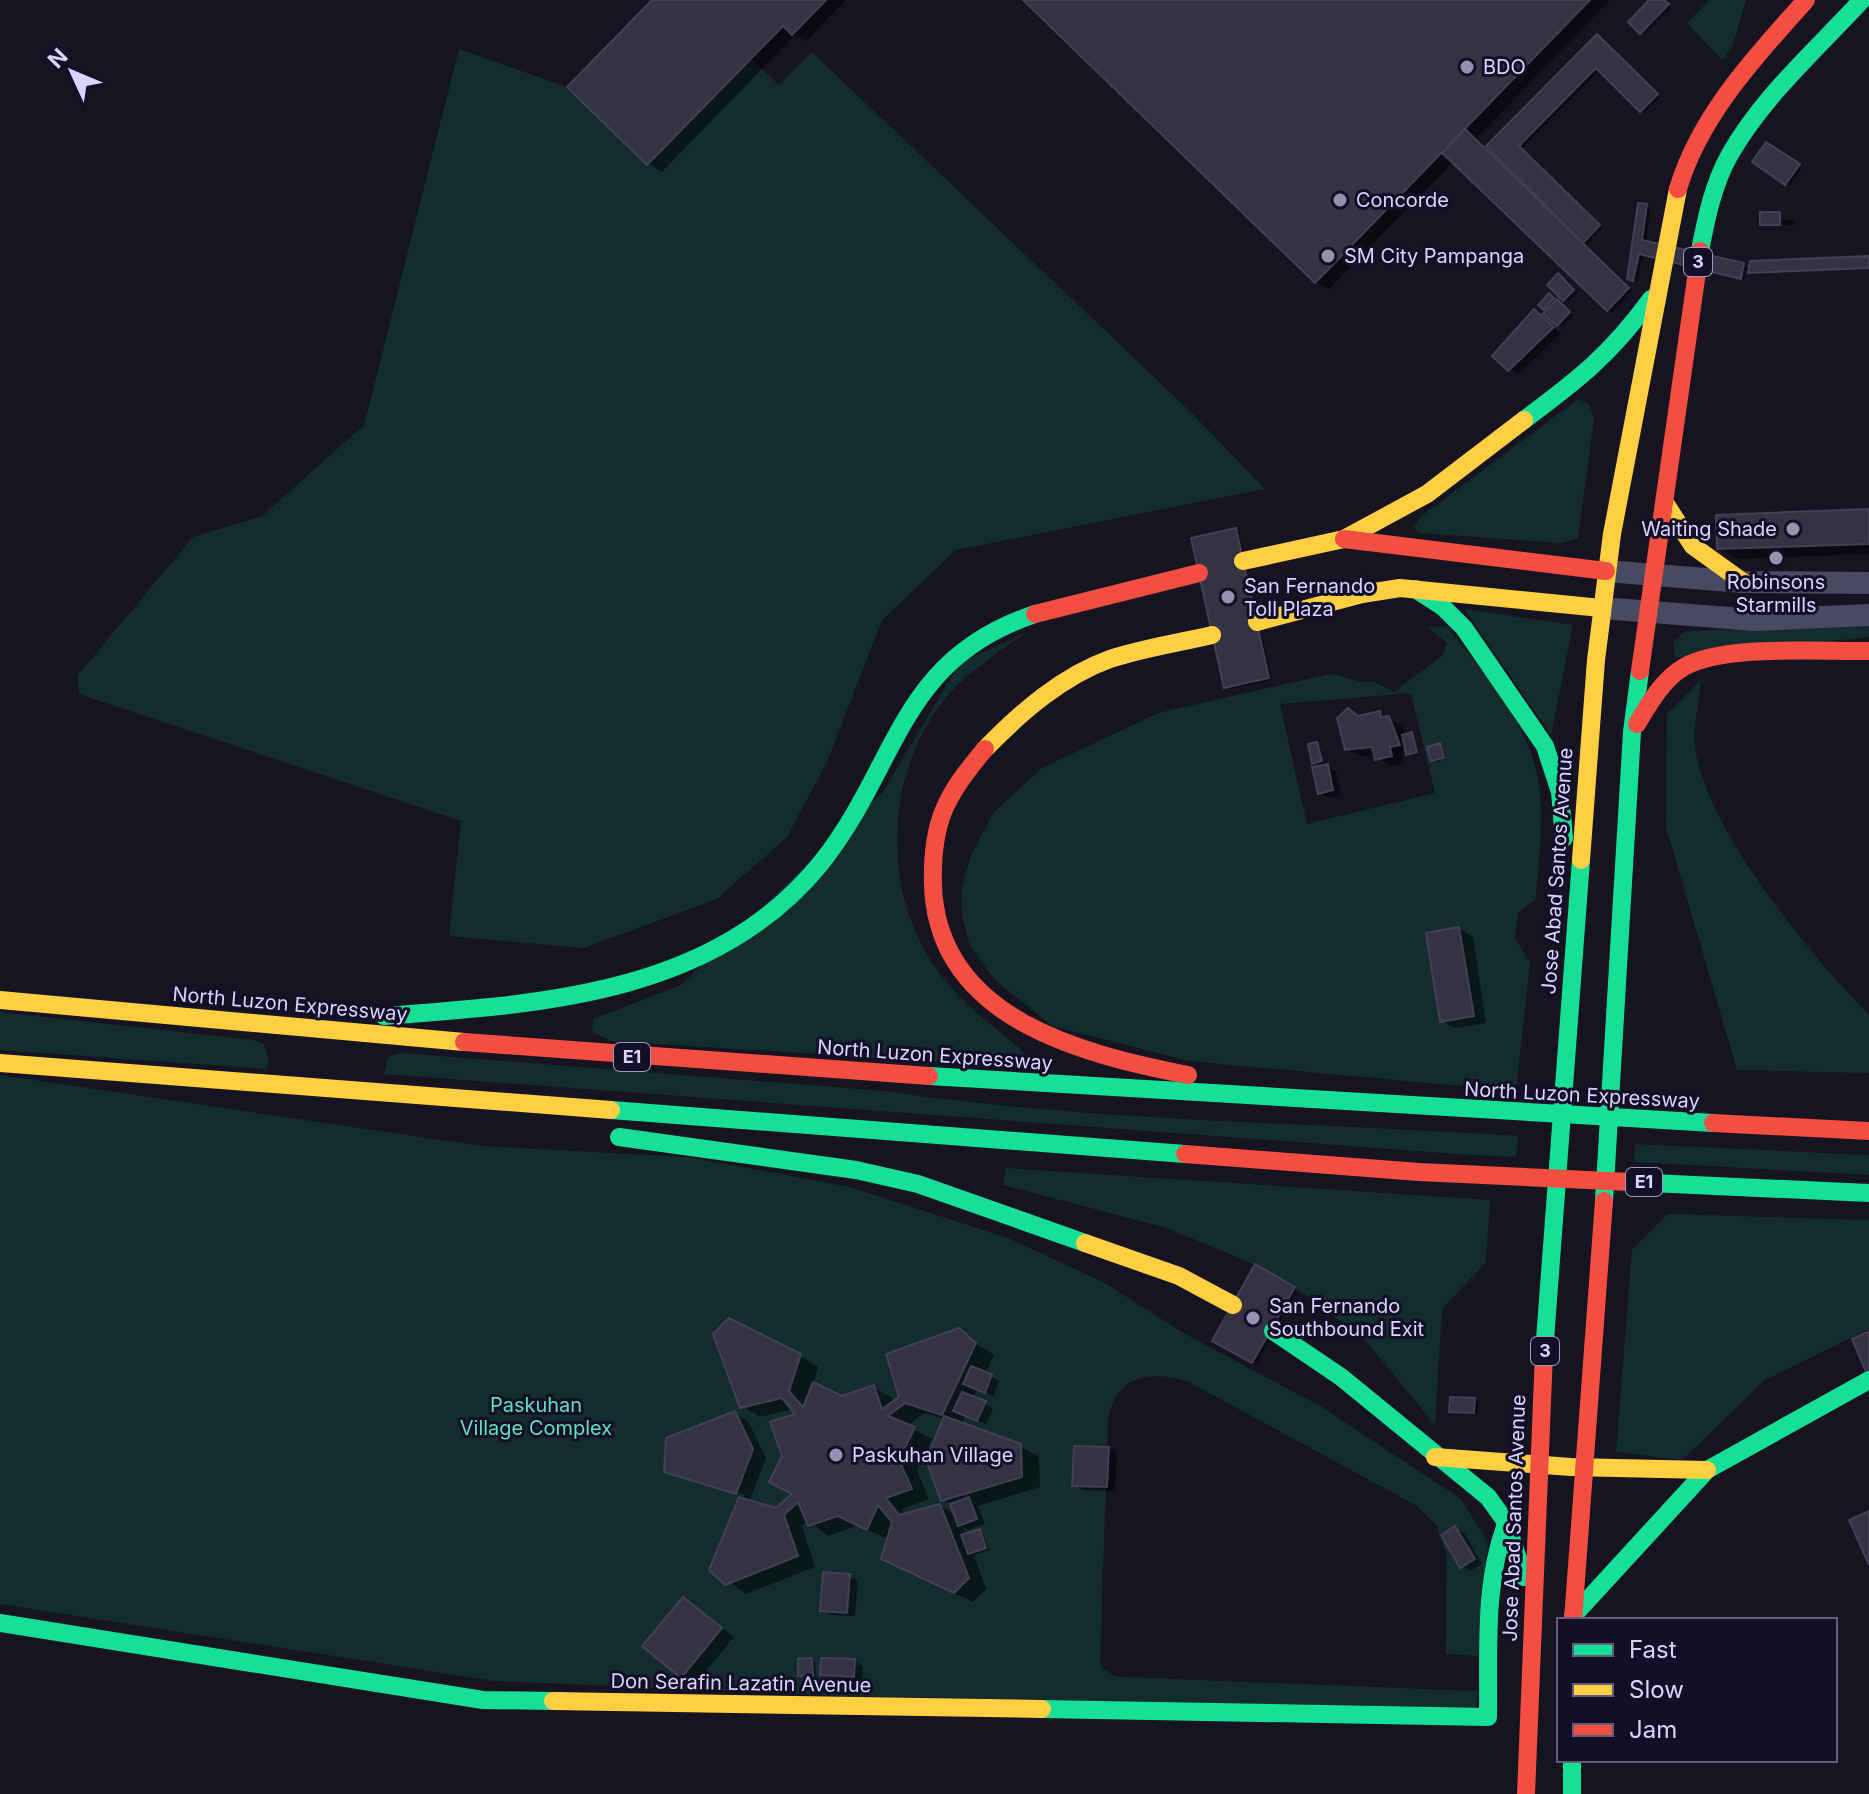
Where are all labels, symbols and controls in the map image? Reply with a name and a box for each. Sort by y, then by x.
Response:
north arrow [32,32,112,112]
text: N [42,43,73,73]
place label: BDO [1483,55,1526,79]
marker: BDO [1458,58,1476,76]
place label: Concorde [1356,188,1449,212]
marker: Concorde [1331,191,1349,209]
place label: SM City Pampanga [1344,244,1524,268]
marker: SM City Pampanga [1319,247,1337,265]
road number: 3 [1684,248,1712,276]
place label: Waiting Shade [1641,517,1777,541]
marker: Waiting Shade [1784,520,1802,538]
marker: Robinsons Starmills [1767,549,1785,567]
place label: Robinsons Starmills [1727,570,1825,617]
place label: San Fernando Toll Plaza [1244,574,1375,621]
marker: San Fernando Toll Plaza [1219,588,1237,606]
street label: Jose Abad Santos Avenue [1536,747,1578,995]
street label: North Luzon Expressway [171,982,409,1026]
street label: North Luzon Expressway [816,1035,1054,1075]
road number: E1 [614,1043,650,1071]
street label: North Luzon Expressway [1464,1077,1700,1113]
road number: E1 [1626,1168,1662,1196]
place label: San Fernando Southbound Exit [1269,1294,1425,1341]
marker: San Fernando Southbound Exit [1244,1309,1262,1327]
road number: 3 [1531,1337,1559,1365]
park label: Paskuhan Village Complex [460,1393,612,1440]
street label: Jose Abad Santos Avenue [1498,1394,1530,1642]
place label: Paskuhan Village [852,1443,1013,1467]
marker: Paskuhan Village [827,1446,845,1464]
legend [1557,1618,1837,1762]
text: Fast [1629,1635,1677,1664]
street label: Don Serafin Lazatin Avenue [610,1669,872,1697]
text: Slow [1629,1675,1684,1704]
text: Jam [1629,1715,1677,1744]

